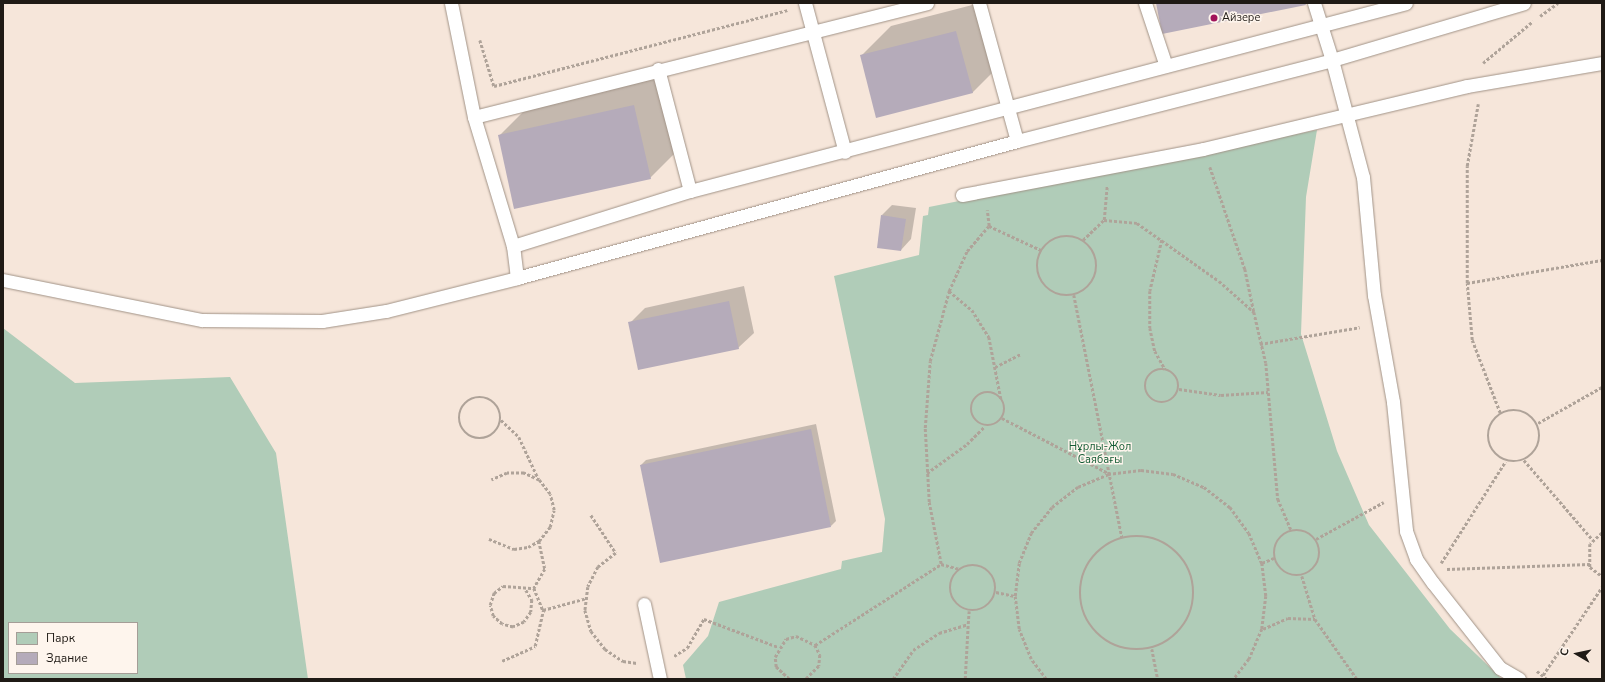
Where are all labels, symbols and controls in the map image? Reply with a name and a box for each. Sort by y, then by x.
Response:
place label: Айзере [1222,11,1260,25]
marker: Айзере [1209,13,1219,23]
park label: Нұрлы-Жол Саябағы [1069,441,1131,467]
legend [8,622,138,674]
text: Парк [46,630,75,646]
north arrow [1557,634,1597,674]
text: С [1557,647,1573,657]
text: Здание [46,650,88,666]

